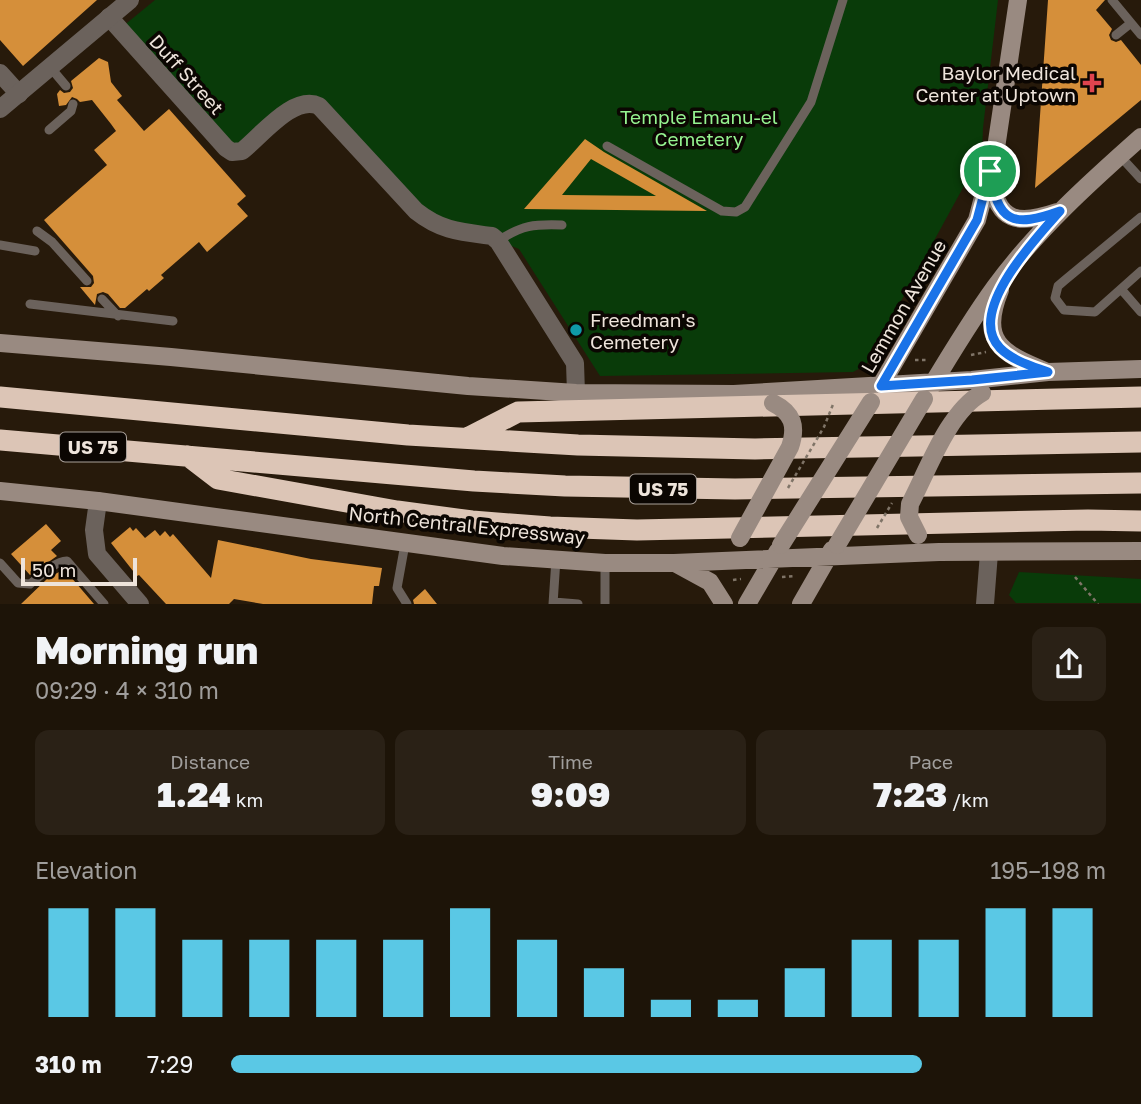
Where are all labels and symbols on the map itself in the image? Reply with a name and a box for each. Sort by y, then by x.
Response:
street label: Duff Street [145,29,229,119]
place label: Baylor Medical Center at Uptown [915,61,1076,106]
marker: Baylor Medical Center at Uptown [1082,73,1102,93]
park label: Temple Emanu-el Cemetery [620,105,778,150]
pin [960,141,1020,201]
street label: Lemmon Avenue [855,235,951,377]
place label: Freedman's Cemetery [590,308,696,353]
marker: Freedman's Cemetery [568,322,584,338]
road number: US 75 [60,432,126,462]
road number: US 75 [630,475,696,504]
street label: North Central Expressway [348,501,587,549]
scale bar [21,554,136,586]

